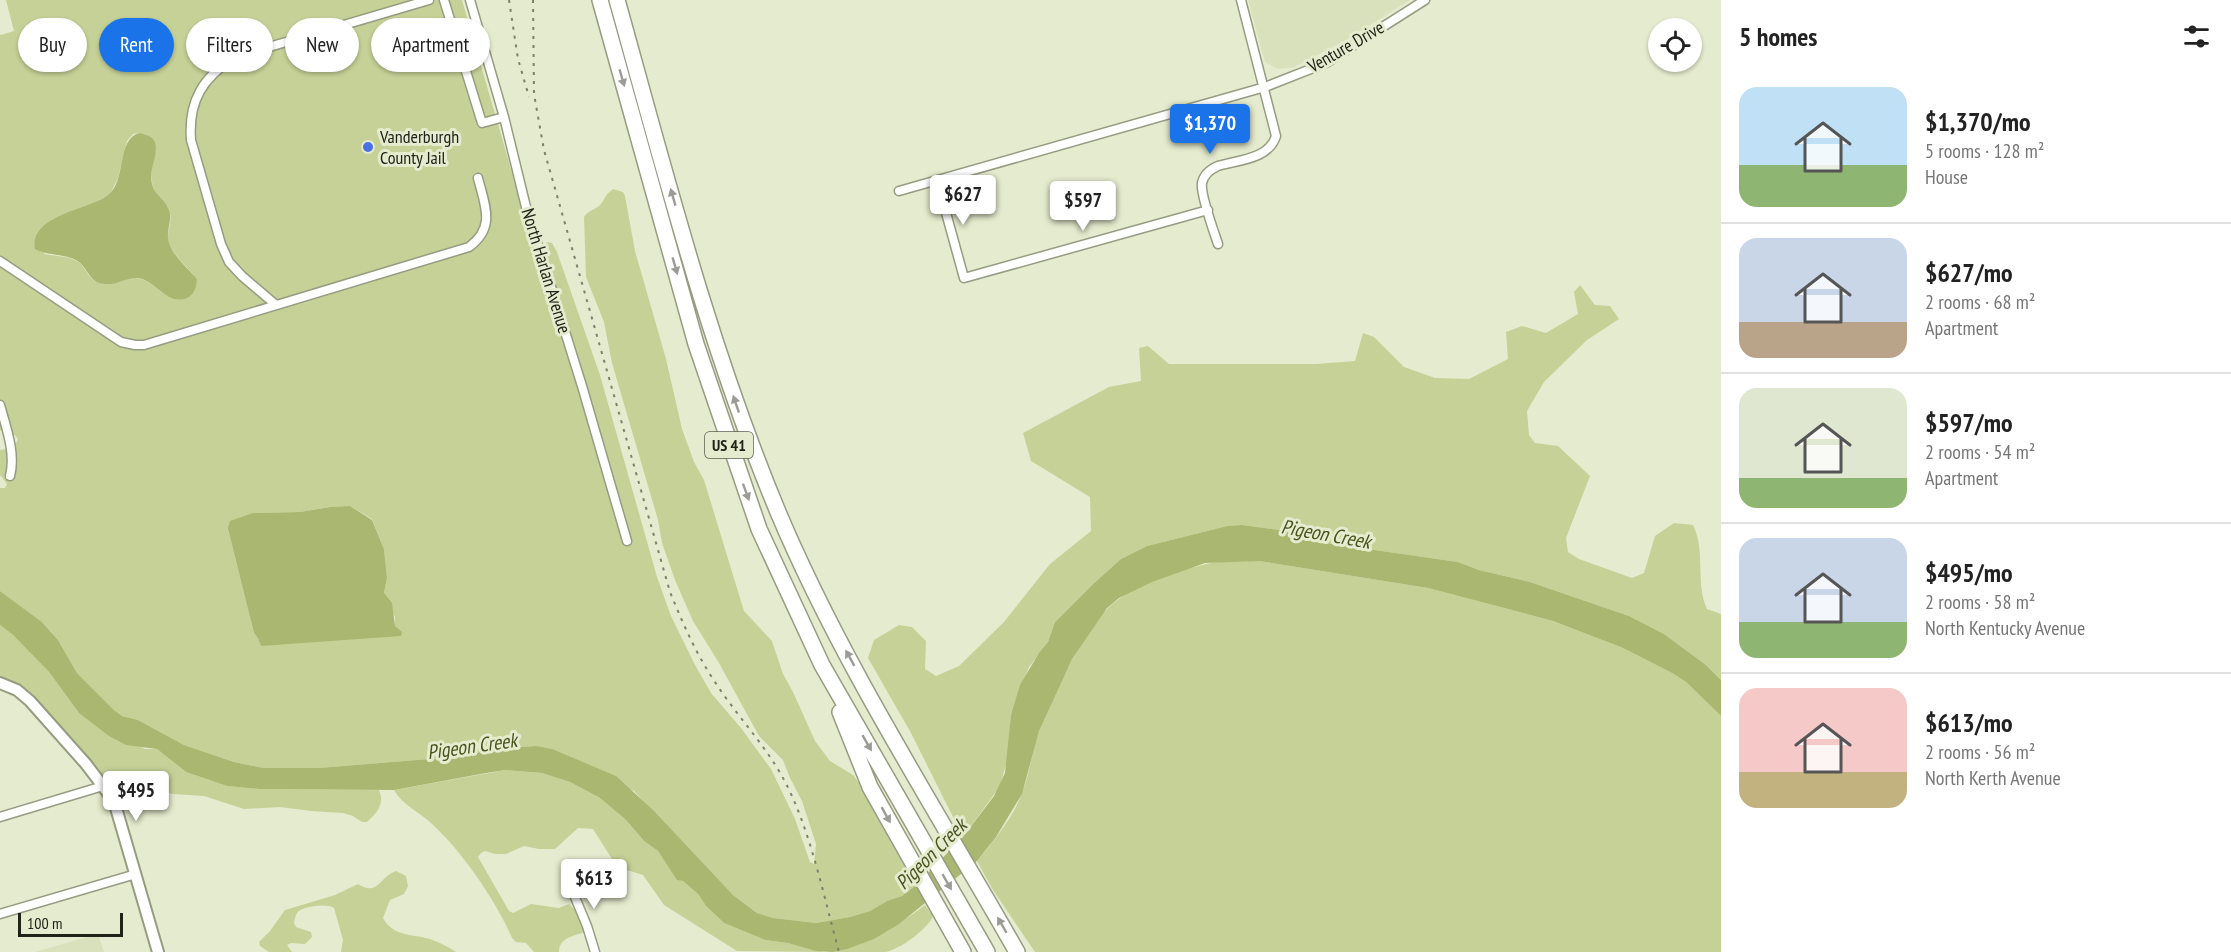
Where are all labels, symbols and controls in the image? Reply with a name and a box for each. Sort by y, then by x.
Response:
street label: Venture Drive [1303,15,1388,78]
chip: Buy [18,18,87,72]
chip: Rent [99,18,174,72]
chip: Filters [186,18,273,72]
chip: New [285,18,359,72]
chip: Apartment [371,18,490,72]
map controls [1648,18,1702,72]
button: locate [1648,18,1702,72]
text: 5 homes [1739,20,1817,53]
icon: filters [2180,20,2213,53]
one-way arrow [618,70,627,88]
pin: $1,370 [1161,104,1259,155]
text: $1,370/mo [1925,105,2031,138]
text: $1,370 [1184,110,1236,136]
icon: home [1787,111,1859,183]
place label: Vanderburgh County Jail [379,125,459,169]
text: 5 rooms · 128 m² [1925,138,2044,164]
marker: Vanderburgh County Jail [361,140,375,154]
text: House [1925,164,1968,190]
pin: $627 [927,175,999,226]
text: $627 [944,181,982,207]
pin: $597 [1047,181,1119,232]
text: $597 [1064,187,1102,213]
one-way arrow [668,188,677,206]
street label: North Harlan Avenue [517,206,576,336]
text: $627/mo [1925,256,2013,289]
one-way arrow [670,257,680,275]
icon: home [1787,262,1859,334]
text: 2 rooms · 68 m² [1925,289,2035,315]
text: Apartment [1925,315,1998,341]
one-way arrow [730,395,740,413]
text: $597/mo [1925,406,2013,439]
icon: home [1787,412,1859,484]
road number: US 41 [705,432,753,458]
text: 2 rooms · 54 m² [1925,439,2035,465]
text: Apartment [1925,465,1998,491]
one-way arrow [742,483,752,501]
water label: Pigeon Creek [1279,513,1375,555]
text: $495/mo [1925,556,2013,589]
icon: home [1787,562,1859,634]
text: 2 rooms · 58 m² [1925,589,2035,615]
text: North Kentucky Avenue [1925,615,2085,641]
one-way arrow [845,649,855,666]
text: $613/mo [1925,706,2013,739]
icon: home [1787,712,1859,784]
water label: Pigeon Creek [425,727,521,765]
one-way arrow [862,735,872,752]
text: 2 rooms · 56 m² [1925,739,2035,765]
text: North Kerth Avenue [1925,765,2061,791]
pin: $495 [100,771,172,822]
text: $495 [117,777,155,803]
one-way arrow [881,807,891,824]
water label: Pigeon Creek [890,811,974,895]
pin: $613 [558,859,630,910]
text: $613 [575,865,613,891]
one-way arrow [941,873,951,890]
scale bar [18,910,123,938]
text: 100 m [27,913,62,933]
one-way arrow [997,916,1007,933]

